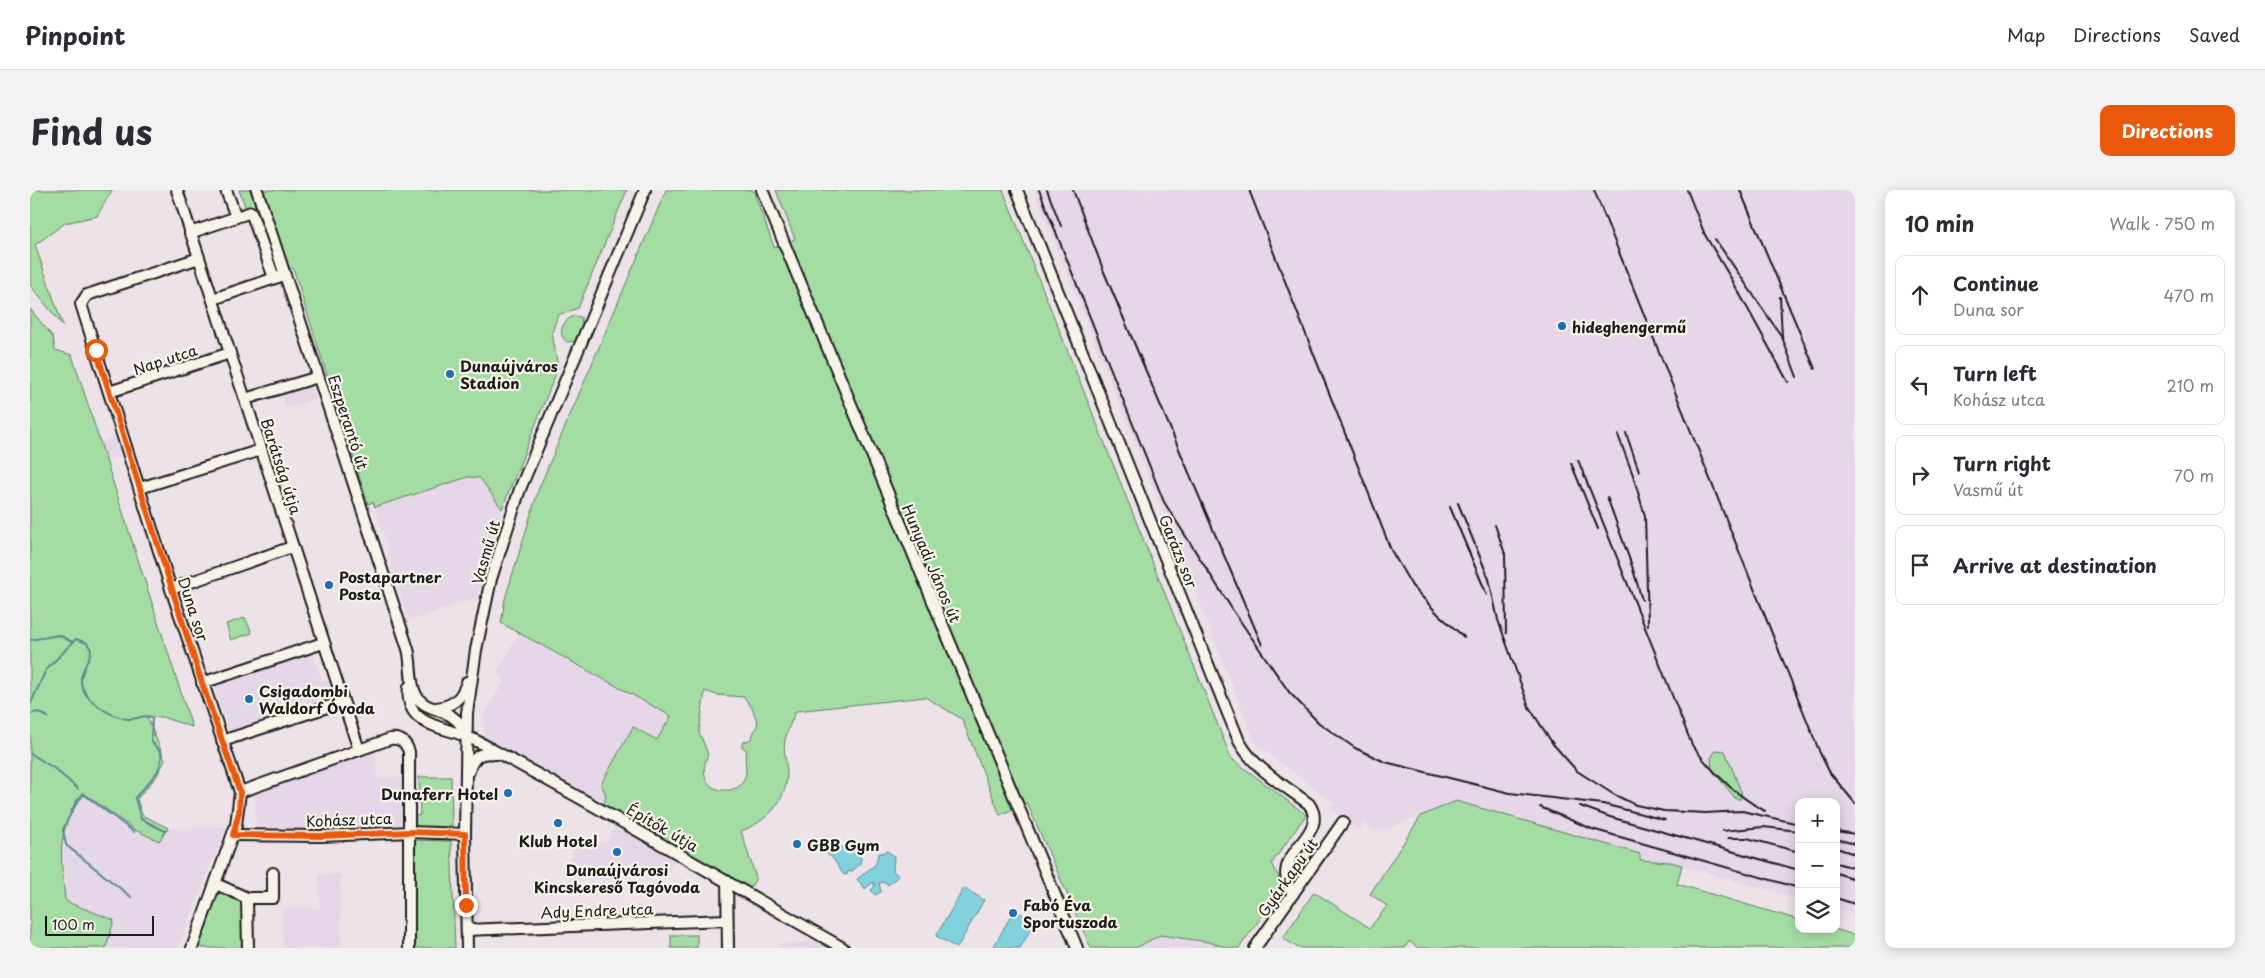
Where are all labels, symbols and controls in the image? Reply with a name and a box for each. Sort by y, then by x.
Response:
text: Pinpoint [25,17,126,53]
text: Map [2007,21,2045,48]
text: Directions [2073,21,2161,48]
text: Saved [2189,21,2240,48]
text: Find us [30,104,152,157]
button: Directions [2100,105,2235,156]
text: 10 min [1905,207,1975,239]
text: Walk · 750 m [2110,211,2215,235]
text: Continue [1953,269,2039,297]
icon: ahead [1906,281,1934,309]
text: 470 m [2164,283,2214,307]
text: Duna sor [1953,297,2024,321]
place label: hideghengermű [1572,315,1686,338]
marker: hideghengermű [1556,320,1568,332]
street label: Nap utca [130,338,201,380]
route start [85,339,108,362]
place label: Dunaújváros Stadion [460,354,558,394]
text: Turn left [1953,359,2037,387]
marker: Dunaújváros Stadion [444,368,456,380]
icon: left [1906,371,1934,399]
street label: Eszperantó út [323,372,375,472]
text: 210 m [2166,373,2214,397]
text: Kohász utca [1953,387,2045,411]
street label: Barátság útja [256,415,309,518]
text: Turn right [1953,449,2051,477]
icon: right [1906,461,1934,489]
text: 70 m [2174,463,2214,487]
text: Vasmű út [1953,477,2023,501]
street label: Hunyadi János út [897,500,967,626]
street label: Garázs sor [1154,511,1204,591]
street label: Vasmű út [465,517,505,587]
icon: arrive [1906,551,1934,579]
text: Arrive at destination [1953,551,2157,579]
place label: Postapartner Posta [339,565,442,605]
street label: Duna sor [173,574,215,644]
marker: Postapartner Posta [323,579,335,591]
place label: Csigadombi Waldorf Óvoda [259,679,376,719]
marker: Csigadombi Waldorf Óvoda [243,693,255,705]
place label: Dunaferr Hotel [381,782,498,805]
marker: Dunaferr Hotel [502,787,514,799]
street label: Építők útja [623,797,704,857]
map controls [1795,798,1840,933]
button: + [1795,798,1840,843]
street label: Kohász utca [306,806,393,832]
marker: Klub Hotel [552,817,564,829]
place label: Klub Hotel [519,829,597,852]
place label: GBB Gym [807,833,879,856]
street label: Gyárkapu út [1251,833,1323,921]
marker: GBB Gym [791,838,803,850]
button: − [1795,843,1840,888]
marker: Dunaújvárosi Kincskereső Tagóvoda [611,846,623,858]
place label: Dunaújvárosi Kincskereső Tagóvoda [534,858,701,898]
button: layers [1795,888,1840,933]
place label: Fabó Éva Sportuszoda [1023,893,1118,933]
route end [455,894,478,917]
street label: Ady Endre utca [540,897,654,923]
marker: Fabó Éva Sportuszoda [1007,907,1019,919]
scale bar [45,913,154,936]
text: 100 m [52,914,95,935]

